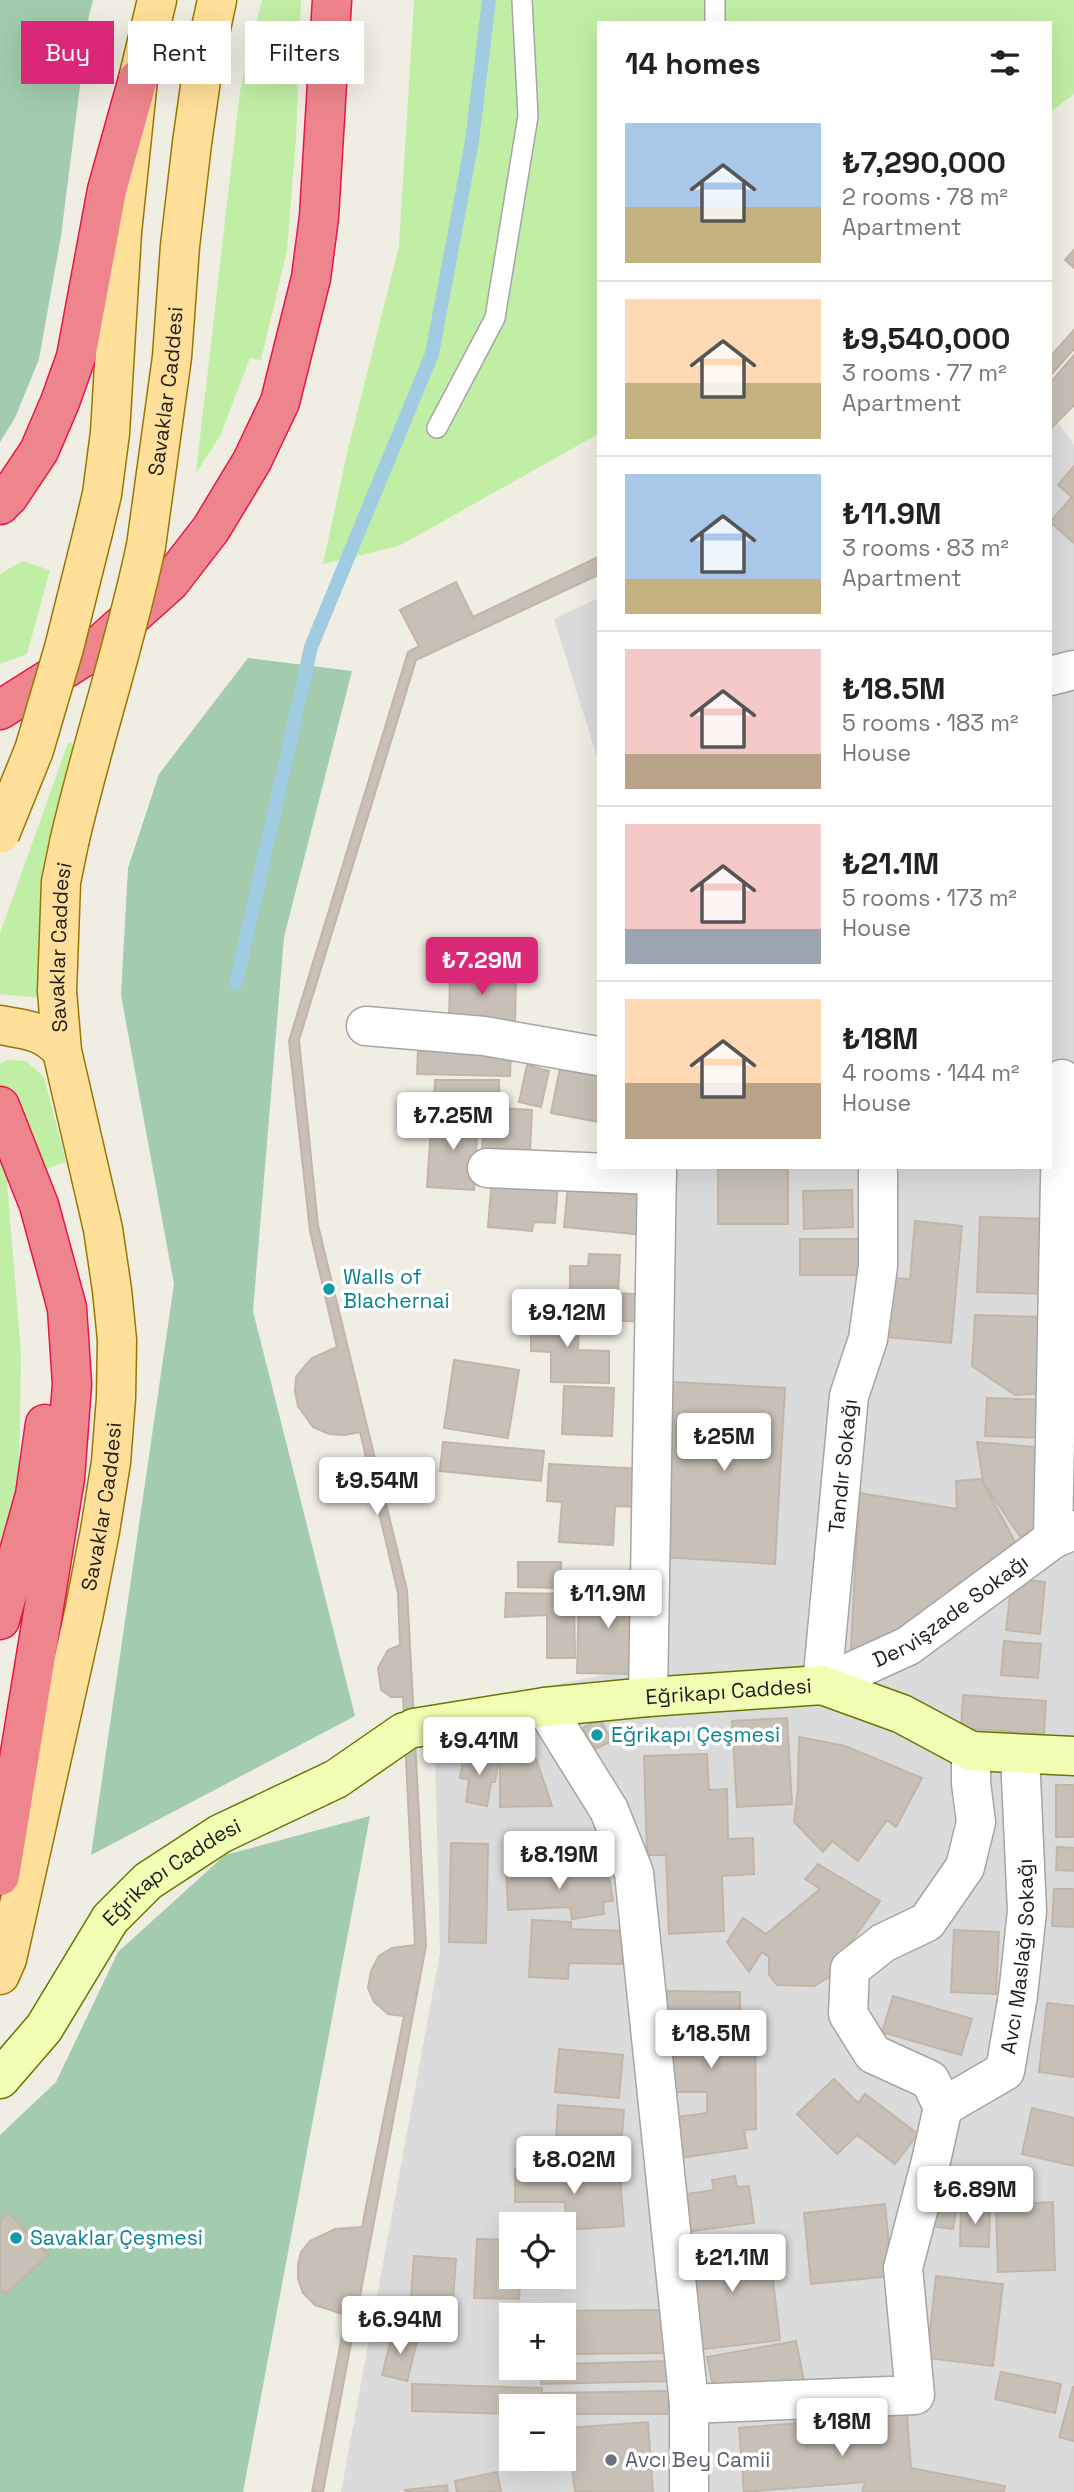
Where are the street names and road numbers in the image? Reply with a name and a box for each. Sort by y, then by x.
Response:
street label: Savaklar Caddesi [142,306,189,478]
street label: Savaklar Caddesi [43,860,78,1034]
street label: Tandır Sokağı [822,1398,863,1534]
street label: Savaklar Caddesi [75,1421,127,1593]
street label: Dervişzade Sokağı [868,1548,1033,1673]
street label: Eğrikapı Caddesi [645,1672,813,1710]
street label: Eğrikapı Caddesi [96,1812,245,1932]
street label: Avcı Maslağı Sokağı [994,1858,1040,2056]

